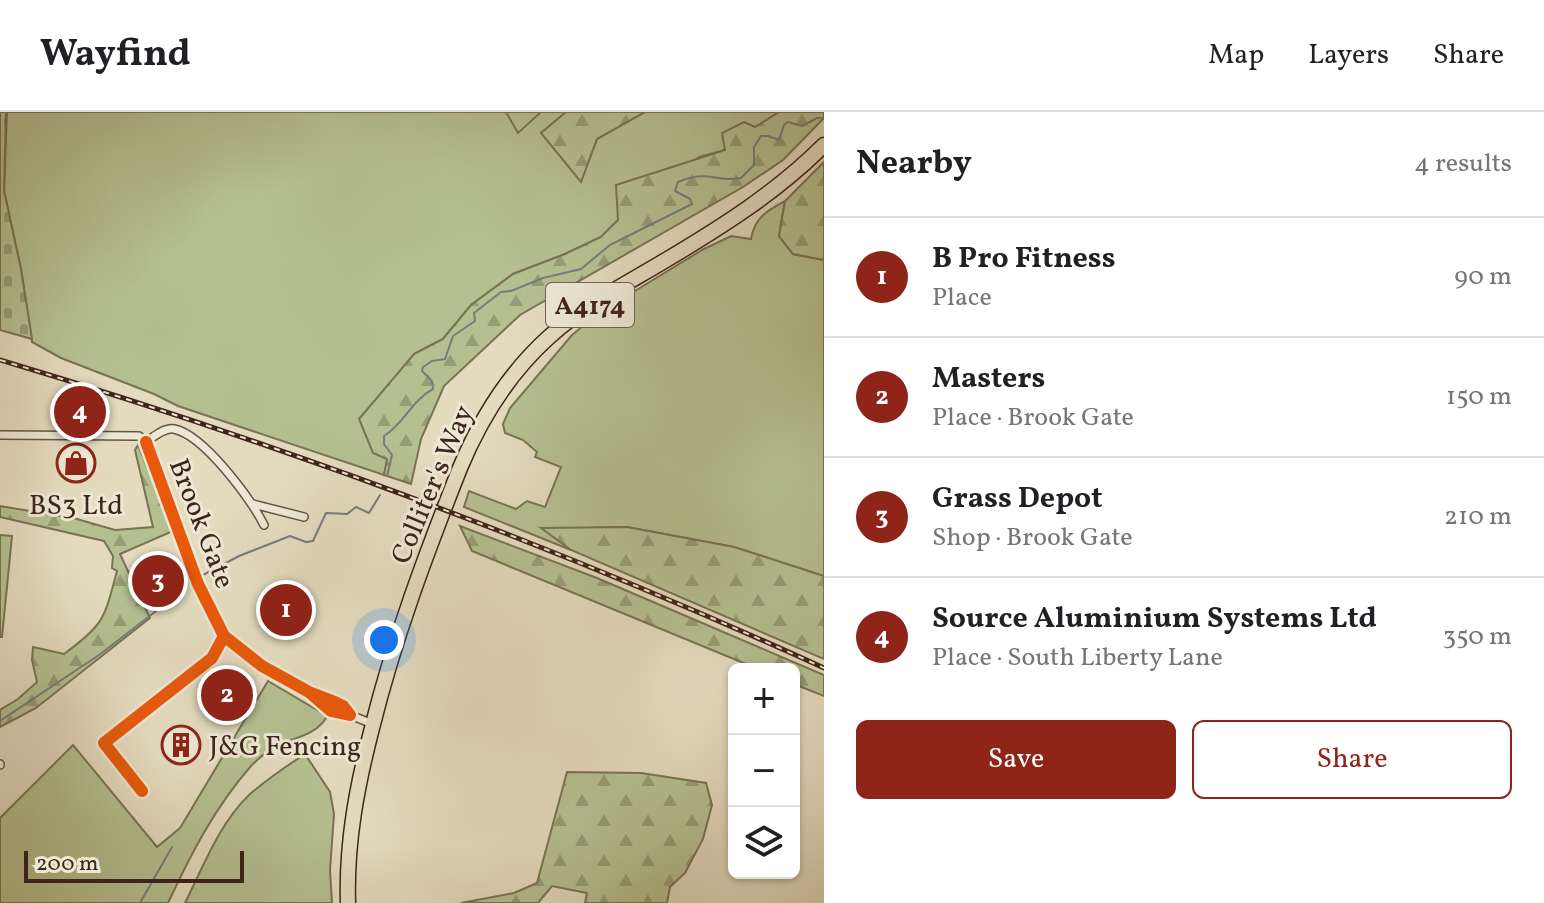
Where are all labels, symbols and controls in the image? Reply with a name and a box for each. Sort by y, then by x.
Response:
text: Wayfind [40,29,191,82]
text: Map [1208,36,1264,75]
text: Layers [1308,36,1389,75]
text: Share [1433,36,1504,75]
text: Nearby [856,141,972,188]
text: 4 results [1414,146,1512,182]
text: B Pro Fitness [932,238,1116,280]
text: 1 [877,259,887,295]
text: 90 m [1454,259,1512,295]
text: Place [932,280,992,316]
road number: A4174 [546,283,634,327]
text: Masters [932,358,1045,400]
text: 2 [875,379,889,415]
text: 150 m [1446,379,1512,415]
pin: 4 [54,382,106,442]
street label: Colliter's Way [382,399,484,571]
text: Place · Brook Gate [932,400,1134,436]
shop icon: BS3 Ltd [55,442,97,484]
street label: Brook Gate [158,453,243,595]
text: Grass Depot [932,478,1103,520]
place label: BS3 Ltd [29,487,123,526]
text: 3 [875,499,889,535]
text: 210 m [1444,499,1512,535]
text: Shop · Brook Gate [932,520,1133,556]
pin: 3 [132,551,184,611]
pin: 1 [260,580,312,640]
text: Source Aluminium Systems Ltd [932,598,1377,640]
text: 4 [874,619,890,655]
text: 350 m [1443,619,1512,655]
your location [364,620,404,660]
text: Place · South Liberty Lane [932,640,1223,676]
map controls [728,663,800,879]
button: + [728,663,800,735]
pin: 2 [201,665,253,725]
button: Save [856,720,1176,799]
button: Share [1192,720,1512,799]
building icon: J&G Fencing [160,724,202,766]
place label: J&G Fencing [209,728,361,767]
button: − [728,735,800,807]
button: layers [728,807,800,879]
scale bar [24,847,244,883]
text: 200 m [36,849,98,880]

